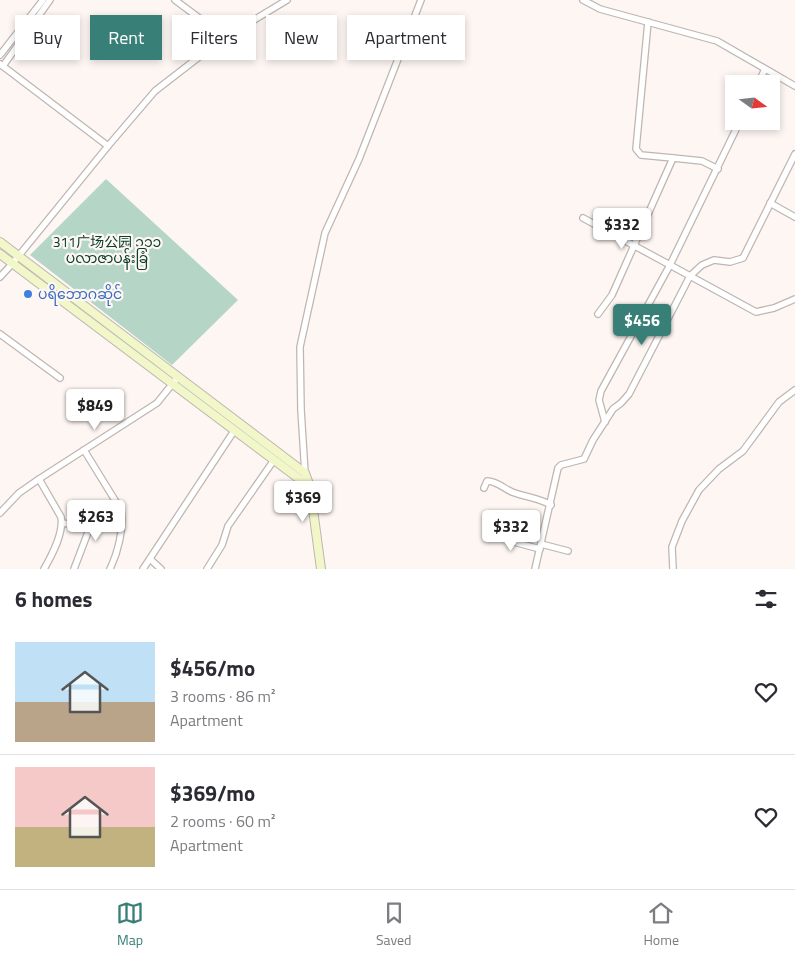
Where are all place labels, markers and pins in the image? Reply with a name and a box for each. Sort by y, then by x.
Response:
pin: $332 [592,208,652,250]
place label: ပရိဘောဂဆိုင် [38,283,122,306]
marker: ပရိဘောဂဆိုင် [22,288,34,300]
pin: $456 [612,304,672,346]
pin: $849 [65,388,125,431]
pin: $369 [273,480,333,523]
pin: $263 [66,500,126,542]
pin: $332 [481,510,541,552]

